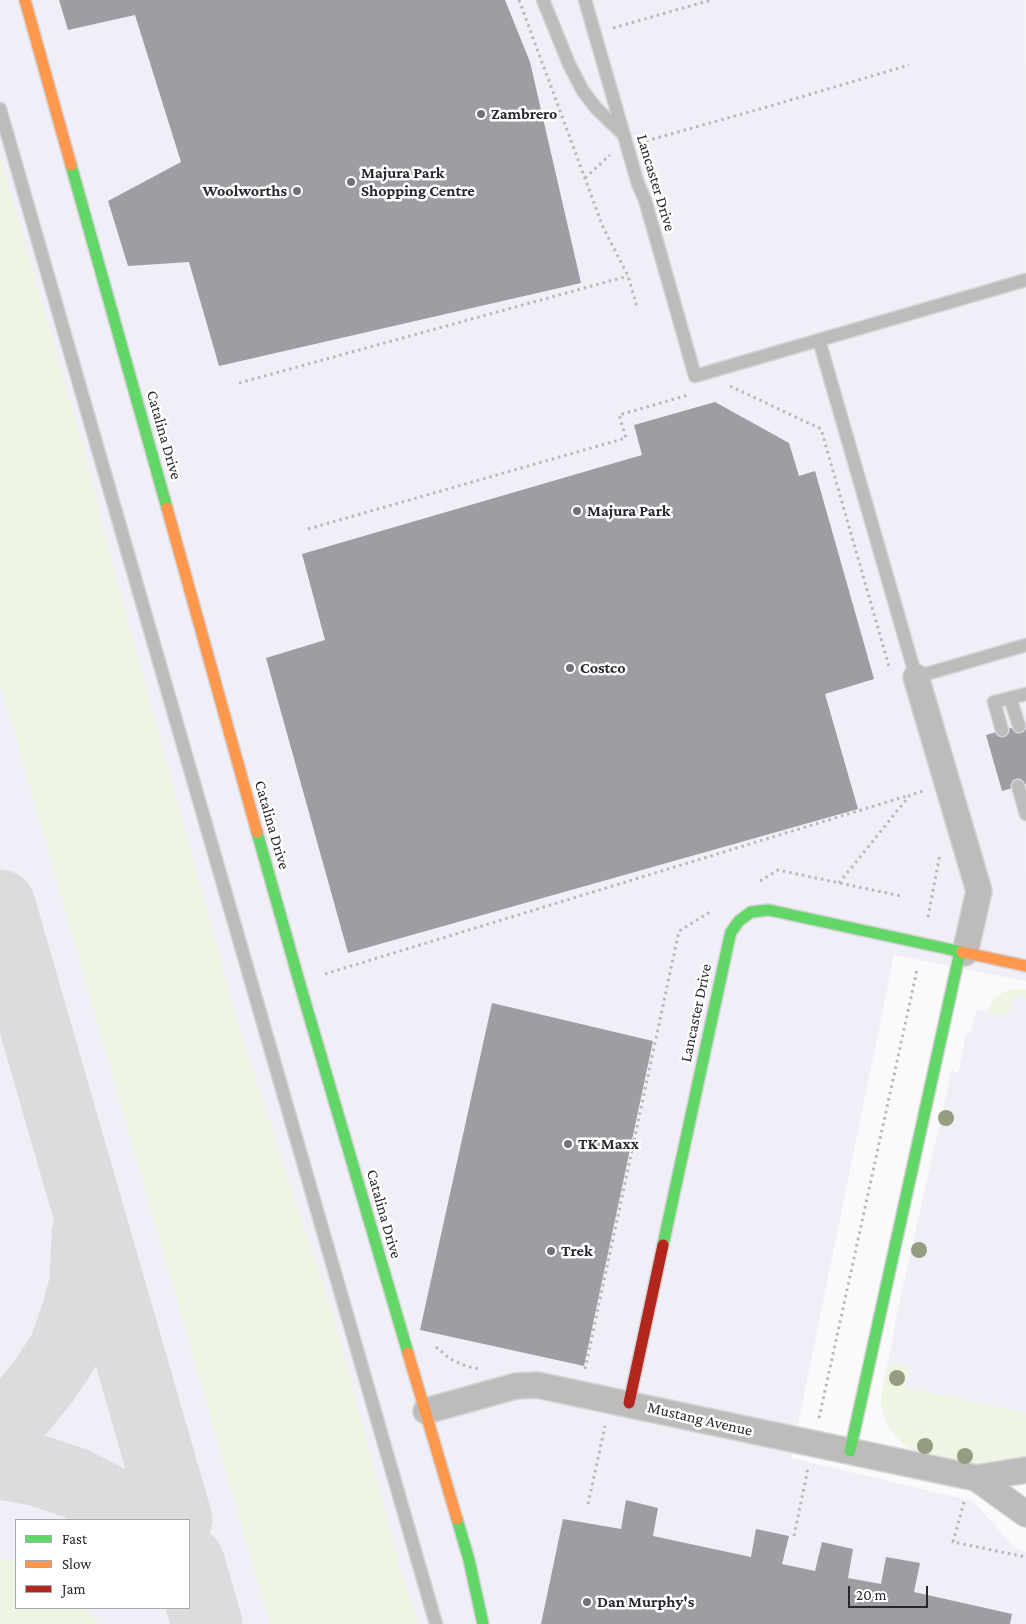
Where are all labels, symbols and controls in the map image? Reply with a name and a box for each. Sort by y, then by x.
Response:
place label: Zambrero [491,104,557,124]
marker: Zambrero [475,108,487,120]
street label: Lancaster Drive [632,132,680,234]
place label: Majura Park Shopping Centre [361,163,475,201]
marker: Majura Park Shopping Centre [345,176,357,188]
place label: Woolworths [203,181,287,201]
marker: Woolworths [291,185,303,197]
street label: Catalina Drive [142,388,186,482]
place label: Majura Park [587,501,671,521]
marker: Majura Park [571,505,583,517]
place label: Costco [580,658,625,678]
marker: Costco [564,662,576,674]
street label: Catalina Drive [250,778,294,872]
street label: Lancaster Drive [676,962,716,1064]
place label: TK Maxx [578,1134,639,1154]
marker: TK Maxx [562,1138,574,1150]
street label: Catalina Drive [362,1167,406,1261]
place label: Trek [561,1241,593,1261]
marker: Trek [545,1245,557,1257]
street label: Mustang Avenue [646,1398,754,1440]
legend [15,1519,190,1609]
text: Fast [62,1531,87,1547]
text: Slow [62,1556,91,1572]
scale bar [851,1576,931,1608]
text: Jam [62,1581,85,1597]
text: 20 m [856,1587,887,1603]
place label: Dan Murphy's [597,1592,694,1612]
marker: Dan Murphy's [581,1596,593,1608]

